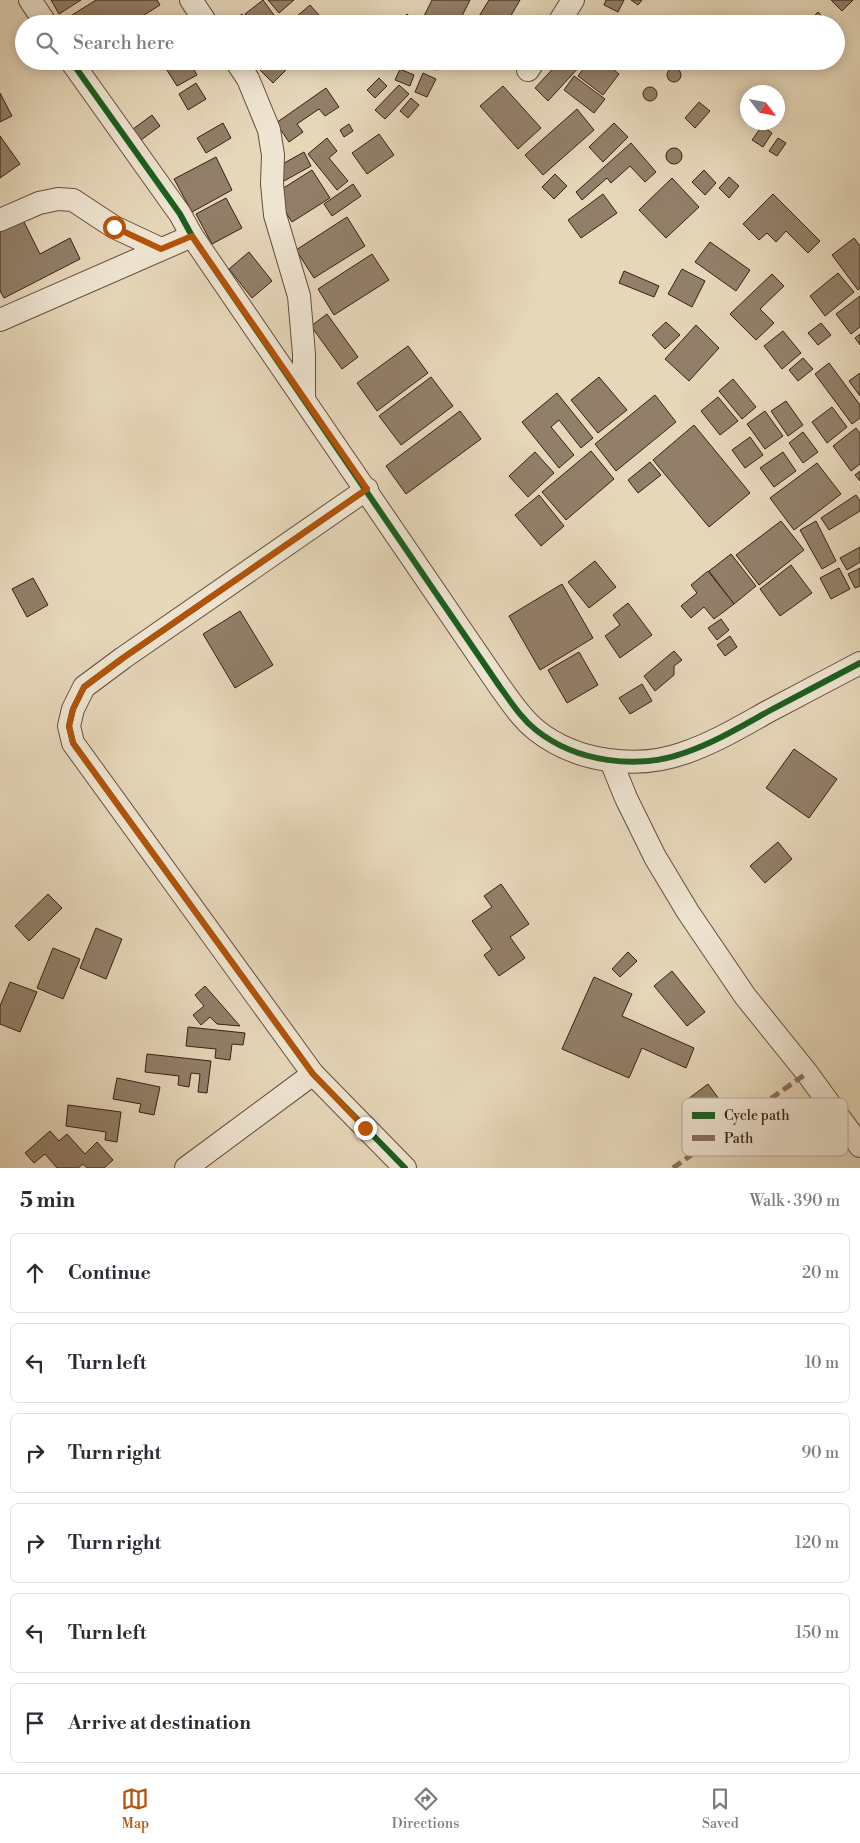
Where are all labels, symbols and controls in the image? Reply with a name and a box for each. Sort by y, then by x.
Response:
search box [15,15,845,70]
icon: search [33,29,61,57]
text: Search here [73,31,174,55]
north arrow [740,85,785,130]
route start [103,216,126,239]
legend [682,1098,848,1156]
text: Cycle path [724,1107,790,1125]
route end [354,1117,377,1140]
text: Path [724,1130,754,1148]
text: 5 min [20,1188,75,1214]
text: Walk · 390 m [750,1191,840,1211]
icon: ahead [21,1259,49,1287]
text: Continue [68,1261,151,1285]
text: 20 m [802,1263,839,1283]
icon: left [21,1349,49,1377]
text: Turn left [68,1351,147,1375]
text: 10 m [805,1353,839,1373]
icon: right [21,1439,49,1467]
text: Turn right [68,1441,161,1465]
text: 90 m [801,1443,839,1463]
icon: right [21,1529,49,1557]
text: Turn right [68,1531,161,1555]
text: 120 m [795,1533,839,1553]
icon: left [21,1619,49,1647]
text: Turn left [68,1621,147,1645]
text: 150 m [795,1623,839,1643]
icon: arrive [21,1709,49,1737]
text: Arrive at destination [68,1711,251,1735]
tab: Map [121,1785,149,1833]
tab: Directions [392,1785,459,1833]
tab: Saved [702,1785,739,1833]

